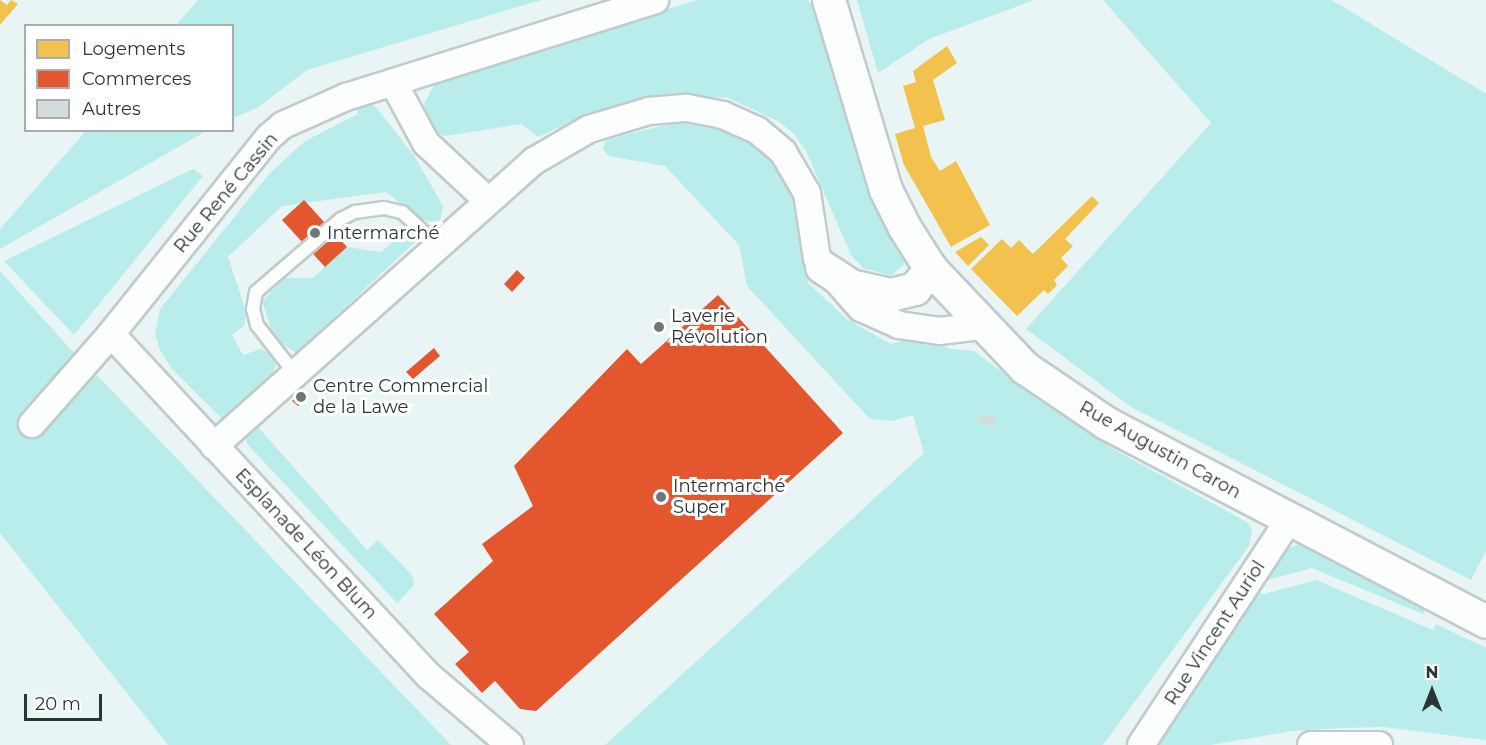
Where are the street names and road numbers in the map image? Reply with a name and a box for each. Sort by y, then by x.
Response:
street label: Rue René Cassin [169,129,283,257]
street label: Rue Augustin Caron [1075,397,1245,503]
street label: Esplanade Léon Blum [231,464,381,624]
street label: Rue Vincent Auriol [1160,557,1270,709]

